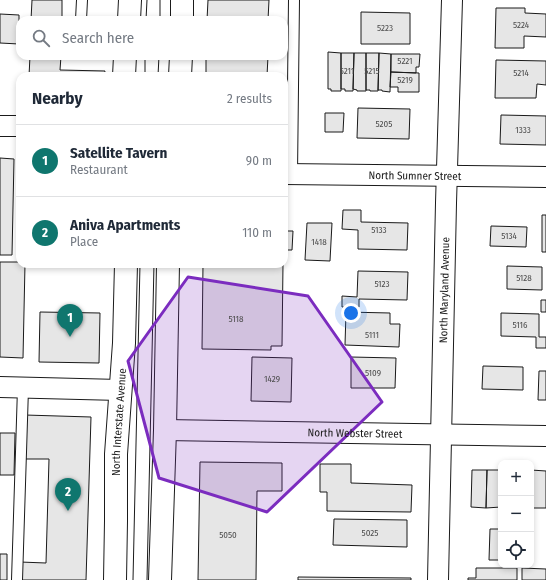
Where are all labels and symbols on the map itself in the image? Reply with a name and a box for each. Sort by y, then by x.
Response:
house number: 5224 [513,20,530,30]
house number: 5223 [377,23,393,33]
house number: 5221 [397,56,413,66]
house number: 5211 [340,66,354,76]
house number: 5215 [364,66,380,76]
house number: 5214 [513,68,529,78]
house number: 5219 [397,75,413,85]
house number: 5205 [376,119,392,129]
house number: 1333 [515,125,531,135]
street label: North Sumner Street [369,168,462,183]
house number: 5133 [371,225,387,235]
house number: 5134 [501,231,517,241]
house number: 1418 [311,237,327,247]
street label: North Maryland Avenue [437,237,452,343]
house number: 5128 [516,273,532,283]
house number: 5123 [374,279,390,289]
your location [341,303,361,323]
pin: 1 [57,304,83,337]
house number: 5118 [228,314,244,324]
house number: 5116 [512,320,528,330]
house number: 5111 [365,330,379,340]
street label: North Interstate Avenue [109,368,129,476]
house number: 5109 [365,368,381,378]
house number: 1429 [264,374,280,384]
street label: North Webster Street [307,426,403,440]
pin: 2 [55,478,81,511]
house number: 5025 [362,528,378,538]
house number: 5050 [219,530,237,540]

